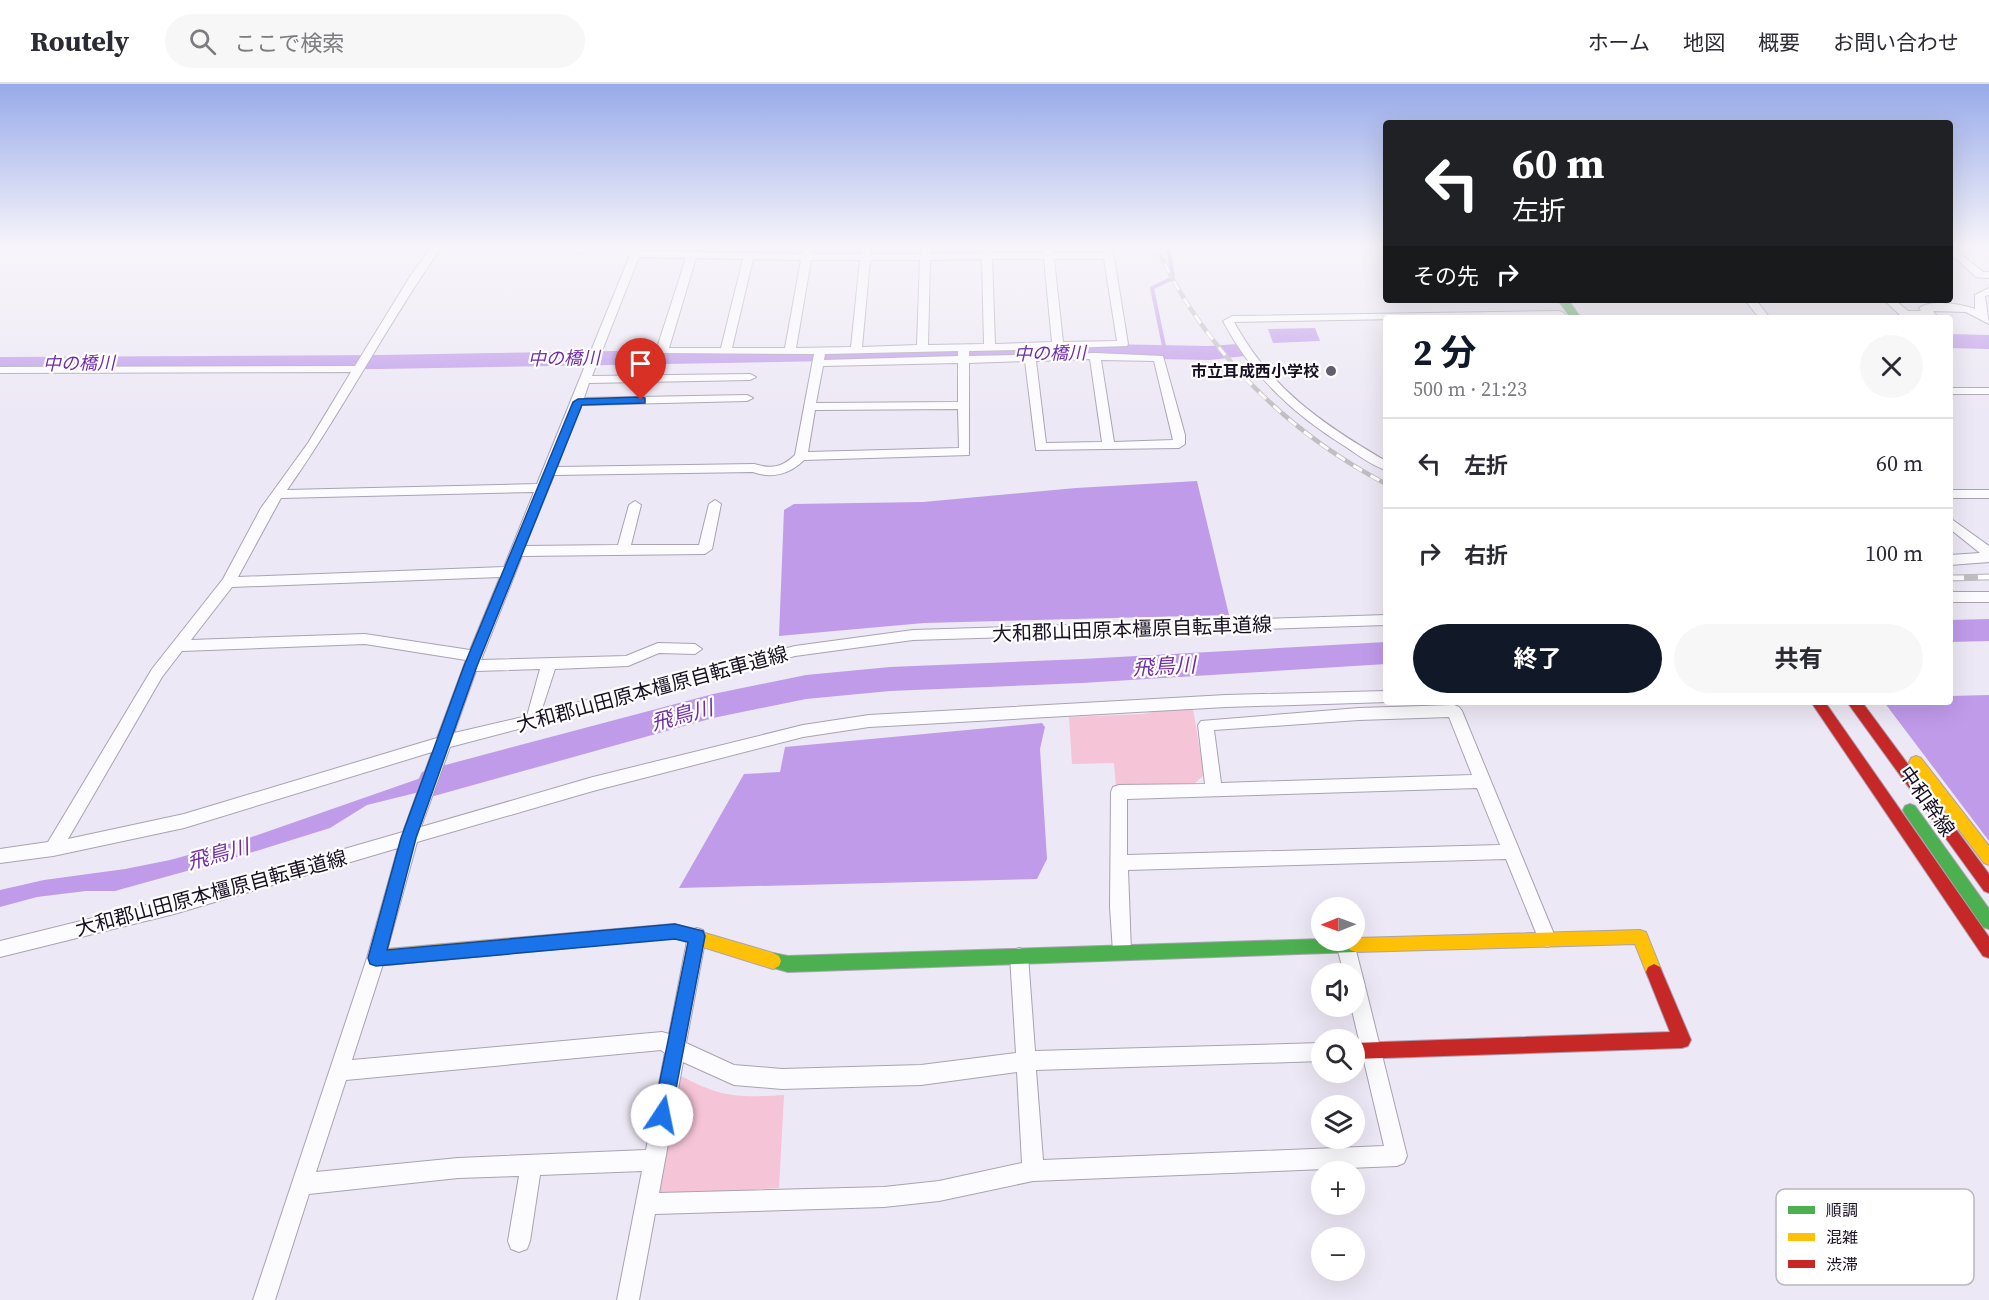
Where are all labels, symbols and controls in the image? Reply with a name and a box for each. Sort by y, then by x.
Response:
search box [165,14,585,68]
text: Routely [30,22,129,60]
icon: search [186,25,219,58]
text: ここで検索 [234,28,344,58]
text: ホーム [1588,28,1650,57]
text: 地図 [1683,28,1725,57]
text: 概要 [1758,28,1800,57]
text: お問い合わせ [1833,28,1959,57]
text: 60 m [1512,134,1605,192]
icon: left [1413,144,1491,222]
text: 左折 [1512,192,1566,229]
icon: right [1491,258,1524,291]
text: その先 [1413,261,1479,291]
text: 2 分 [1413,328,1476,377]
button: close [1860,335,1923,398]
pin [615,338,666,400]
water label: 中の橋川 [1014,340,1088,366]
water label: 中の橋川 [528,345,602,371]
icon: arrive [624,347,657,380]
water label: 中の橋川 [43,350,117,376]
place label: 市立耳成西小学校 [1191,360,1319,382]
marker: 市立耳成西小学校 [1324,364,1338,378]
text: 500 m · 21:23 [1413,375,1527,403]
icon: left [1413,447,1446,480]
text: 60 m [1876,448,1923,478]
text: 左折 [1464,450,1508,480]
icon: right [1413,537,1446,570]
text: 100 m [1865,538,1923,568]
text: 右折 [1464,540,1508,570]
street label: 大和郡山田原本橿原自転車道線 [992,610,1272,648]
button: 終了 [1413,624,1662,693]
button: 共有 [1674,624,1923,693]
street label: 大和郡山田原本橿原自転車道線 [513,639,791,739]
water label: 飛鳥川 [1132,650,1198,682]
water label: 飛鳥川 [648,692,718,737]
street label: 中和幹線 [1893,760,1961,842]
water label: 飛鳥川 [184,831,254,876]
street label: 大和郡山田原本橿原自転車道線 [72,843,350,943]
north arrow [1311,897,1365,951]
map controls [1311,897,1365,1281]
button: sound [1311,963,1365,1017]
button: search [1311,1029,1365,1083]
position arrow [630,1083,694,1147]
button: layers [1311,1095,1365,1149]
button: + [1311,1161,1365,1215]
legend [1776,1189,1974,1285]
text: 順調 [1826,1199,1858,1221]
text: 混雑 [1826,1226,1858,1248]
button: − [1311,1227,1365,1281]
text: 渋滞 [1826,1253,1858,1275]

